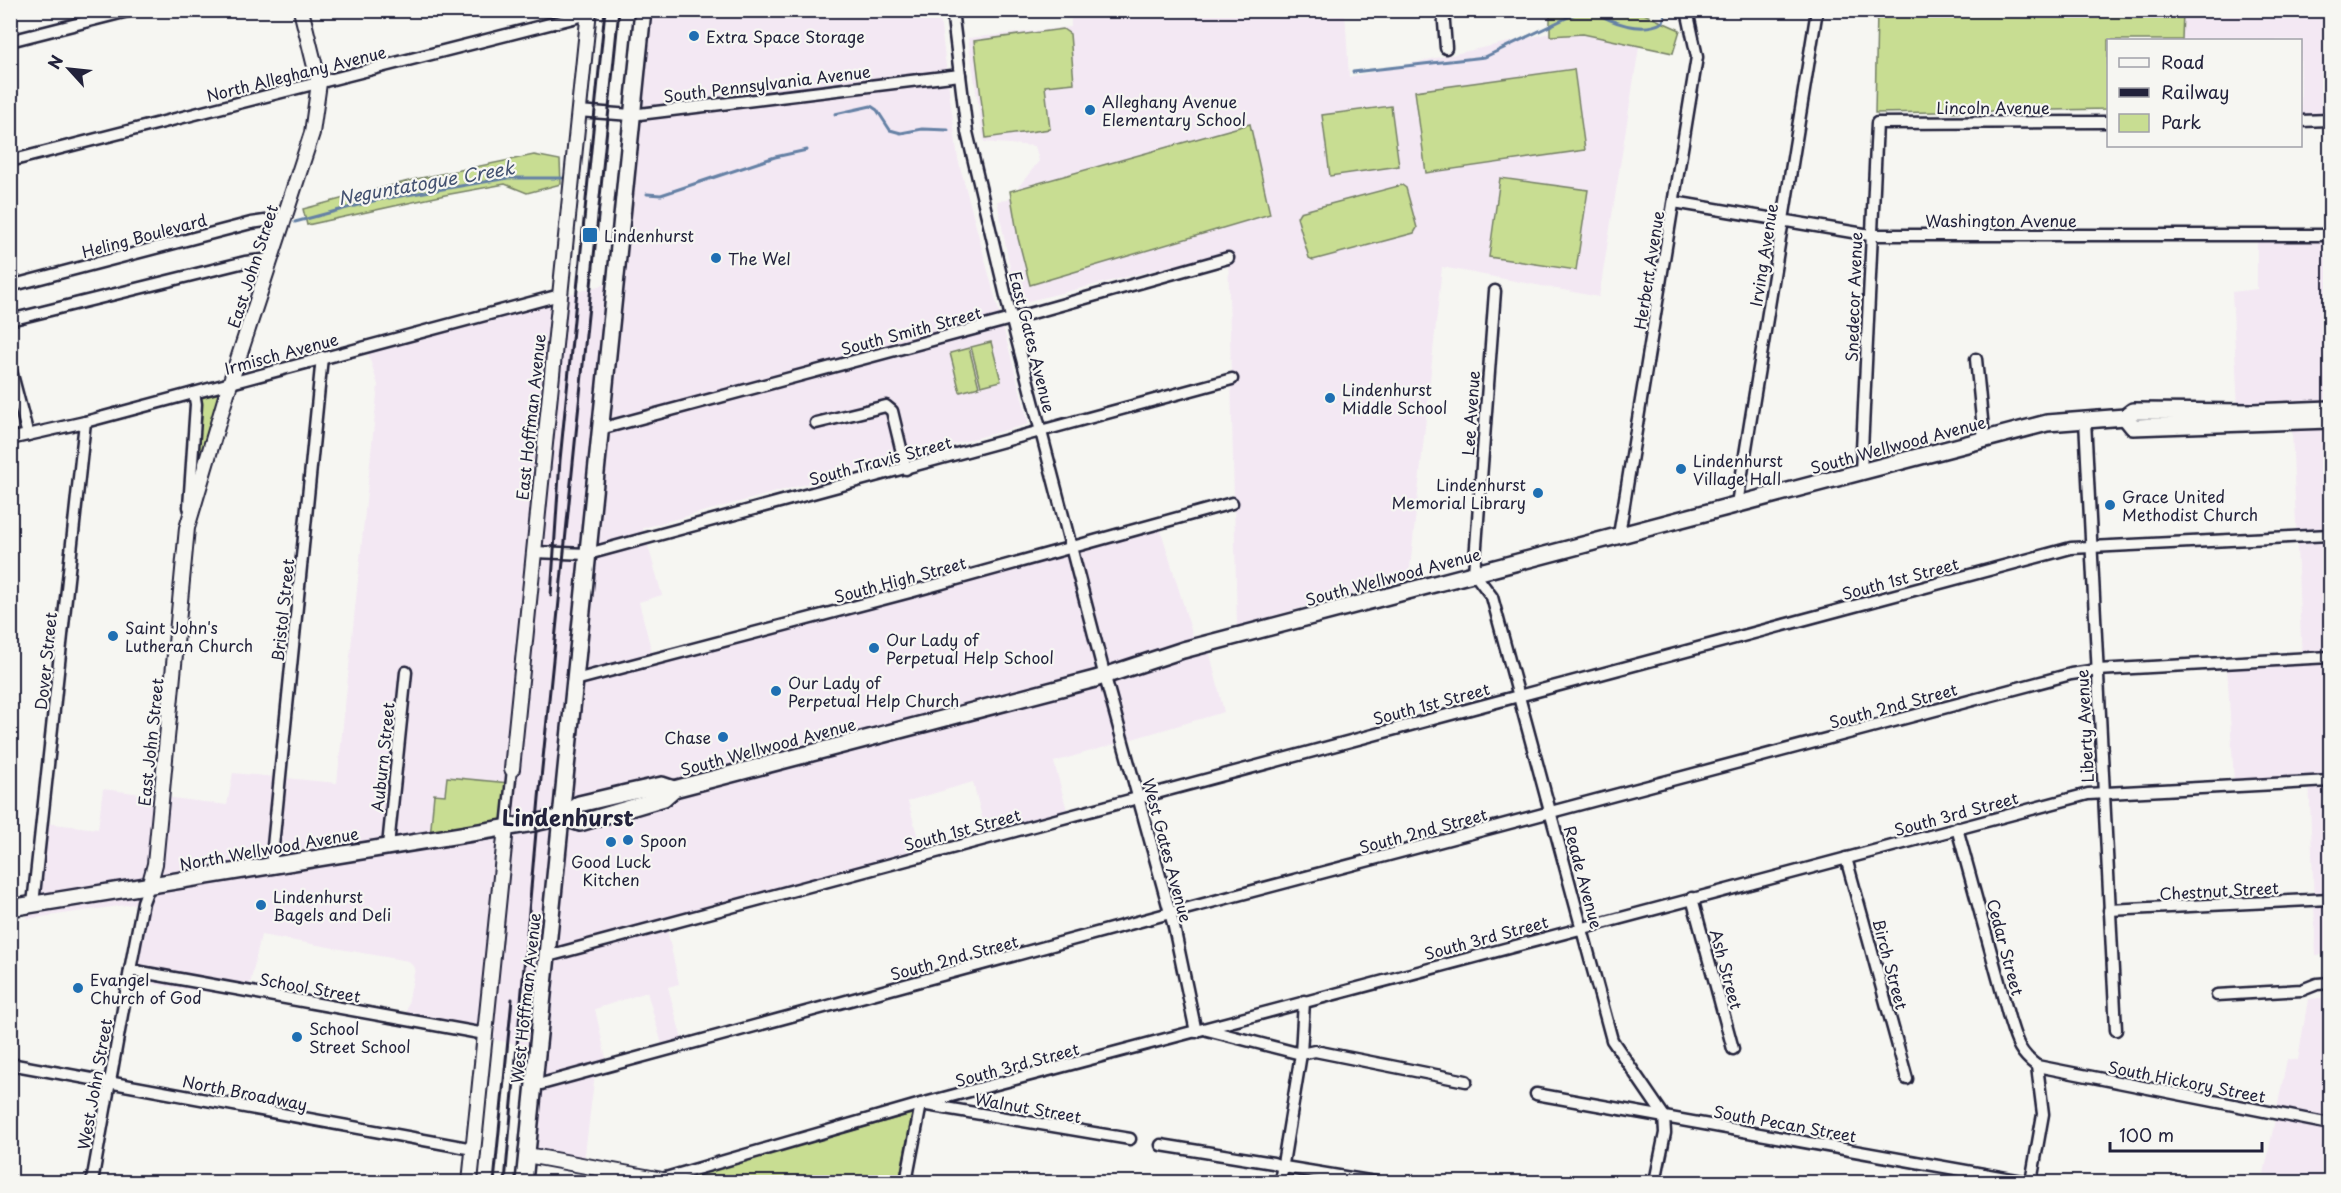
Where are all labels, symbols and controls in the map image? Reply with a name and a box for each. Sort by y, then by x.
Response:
place label: Extra Space Storage [706,24,865,48]
marker: Extra Space Storage [687,29,701,43]
north arrow [39,39,99,99]
street label: North Alleghany Avenue [204,39,389,107]
legend [2107,39,2302,147]
text: Road [2161,48,2205,75]
text: N [41,51,68,73]
street label: South Pennsylvania Avenue [662,58,872,108]
text: Railway [2161,78,2229,105]
place label: Alleghany Avenue Elementary School [1102,89,1246,131]
street label: Lincoln Avenue [1936,95,2050,119]
marker: Alleghany Avenue Elementary School [1083,103,1097,117]
text: Park [2161,108,2201,135]
water label: Neguntatogue Creek [336,153,517,211]
street label: East John Street [221,201,283,331]
street label: Irving Avenue [1743,201,1783,308]
street label: Heling Boulevard [79,207,209,263]
street label: Washington Avenue [1925,208,2077,232]
street label: Herbert Avenue [1627,209,1669,331]
place label: Lindenhurst [604,223,694,247]
marker: Lindenhurst [581,226,599,244]
street label: Snedecor Avenue [1839,231,1867,363]
place label: The Wel [728,246,791,270]
marker: The Wel [709,251,723,265]
street label: East Gates Avenue [1004,269,1062,415]
street label: South Smith Street [838,300,984,360]
street label: Irmisch Avenue [221,326,341,380]
street label: East Hoffman Avenue [509,332,551,501]
street label: Lee Avenue [1455,369,1485,456]
place label: Lindenhurst Middle School [1342,377,1447,419]
marker: Lindenhurst Middle School [1323,391,1337,405]
street label: South Wellwood Avenue [1808,409,1989,479]
street label: South Travis Street [806,429,954,491]
place label: Lindenhurst Village Hall [1693,448,1783,490]
marker: Lindenhurst Village Hall [1674,462,1688,476]
place label: Lindenhurst Memorial Library [1391,472,1526,514]
place label: Grace United Methodist Church [2122,484,2258,526]
marker: Lindenhurst Memorial Library [1531,486,1545,500]
marker: Grace United Methodist Church [2103,498,2117,512]
street label: South Wellwood Avenue [1303,541,1484,611]
street label: South High Street [831,550,969,608]
street label: South 1st Street [1839,551,1961,605]
street label: Bristol Street [265,557,299,663]
street label: Dover Street [28,610,62,711]
place label: Saint John's Lutheran Church [125,615,253,657]
place label: Our Lady of Perpetual Help School [886,627,1054,669]
marker: Saint John's Lutheran Church [106,629,120,643]
marker: Our Lady of Perpetual Help School [867,641,881,655]
street label: Liberty Avenue [2069,669,2099,783]
place label: Our Lady of Perpetual Help Church [788,670,959,712]
street label: East John Street [131,676,169,807]
street label: South 1st Street [1370,676,1492,730]
street label: South 2nd Street [1826,676,1960,734]
marker: Our Lady of Perpetual Help Church [769,684,783,698]
street label: Auburn Street [364,700,400,813]
street label: South Wellwood Avenue [678,711,859,781]
place label: Chase [664,725,711,749]
marker: Chase [716,730,730,744]
street label: West Gates Avenue [1137,775,1199,925]
street label: South 3rd Street [1891,785,2021,841]
district label: Lindenhurst [502,800,634,833]
street label: South 2nd Street [1356,801,1490,859]
street label: South 1st Street [901,802,1023,856]
street label: North Wellwood Avenue [177,820,361,876]
street label: Reade Avenue [1559,823,1609,931]
place label: Spoon [640,828,687,852]
marker: Spoon [621,833,635,847]
marker: Good Luck Kitchen [604,835,618,849]
place label: Good Luck Kitchen [571,849,651,891]
street label: Chestnut Street [2159,875,2280,905]
place label: Lindenhurst Bagels and Deli [273,884,391,926]
street label: Cedar Street [1982,896,2031,998]
marker: Lindenhurst Bagels and Deli [254,898,268,912]
street label: South 3rd Street [1421,909,1551,965]
street label: West Hoffman Avenue [504,911,546,1085]
street label: Birch Street [1867,916,1915,1013]
street label: Ash Street [1705,926,1749,1012]
street label: South 2nd Street [887,928,1021,986]
street label: School Street [257,966,363,1008]
place label: Evangel Church of God [90,967,202,1009]
marker: Evangel Church of God [71,981,85,995]
street label: West John Street [71,1016,117,1152]
place label: School Street School [309,1016,411,1058]
marker: School Street School [290,1030,304,1044]
street label: South 3rd Street [952,1036,1082,1092]
street label: South Hickory Street [2106,1054,2268,1108]
street label: North Broadway [181,1068,309,1116]
street label: Walnut Street [973,1086,1084,1128]
street label: South Pecan Street [1712,1099,1858,1147]
scale bar [2110,1115,2262,1153]
text: 100 m [2119,1121,2174,1148]

